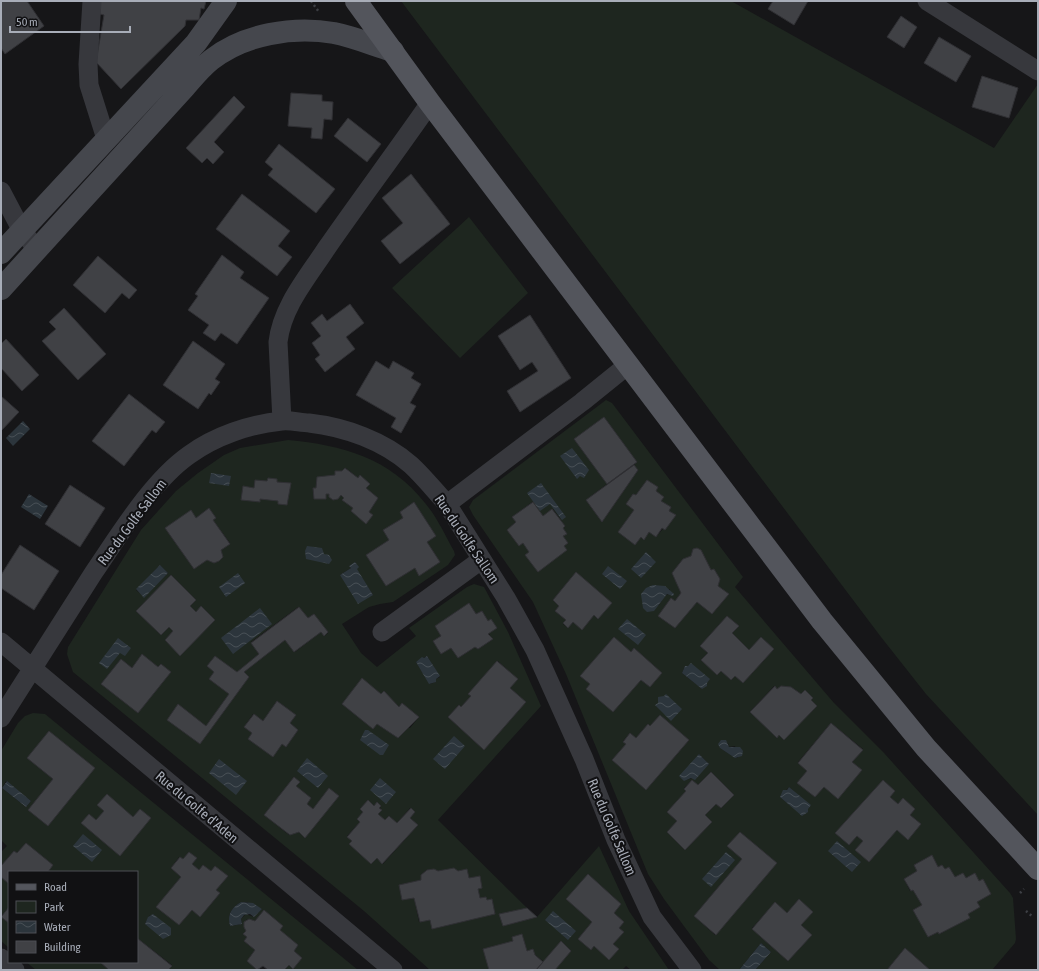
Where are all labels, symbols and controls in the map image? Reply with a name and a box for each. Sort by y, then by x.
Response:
scale bar [10,8,130,34]
text: 50 m [16,15,38,29]
street label: Rue du Golfe Sallom [94,476,170,568]
street label: Rue du Golfe Sallom [431,492,503,586]
street label: Rue du Golfe d'Aden [152,768,242,846]
street label: Rue du Golfe Sallom [584,776,640,878]
legend [8,871,138,963]
text: Road [44,880,67,894]
text: Park [44,900,65,914]
text: Water [44,920,71,934]
text: Building [44,940,82,954]

